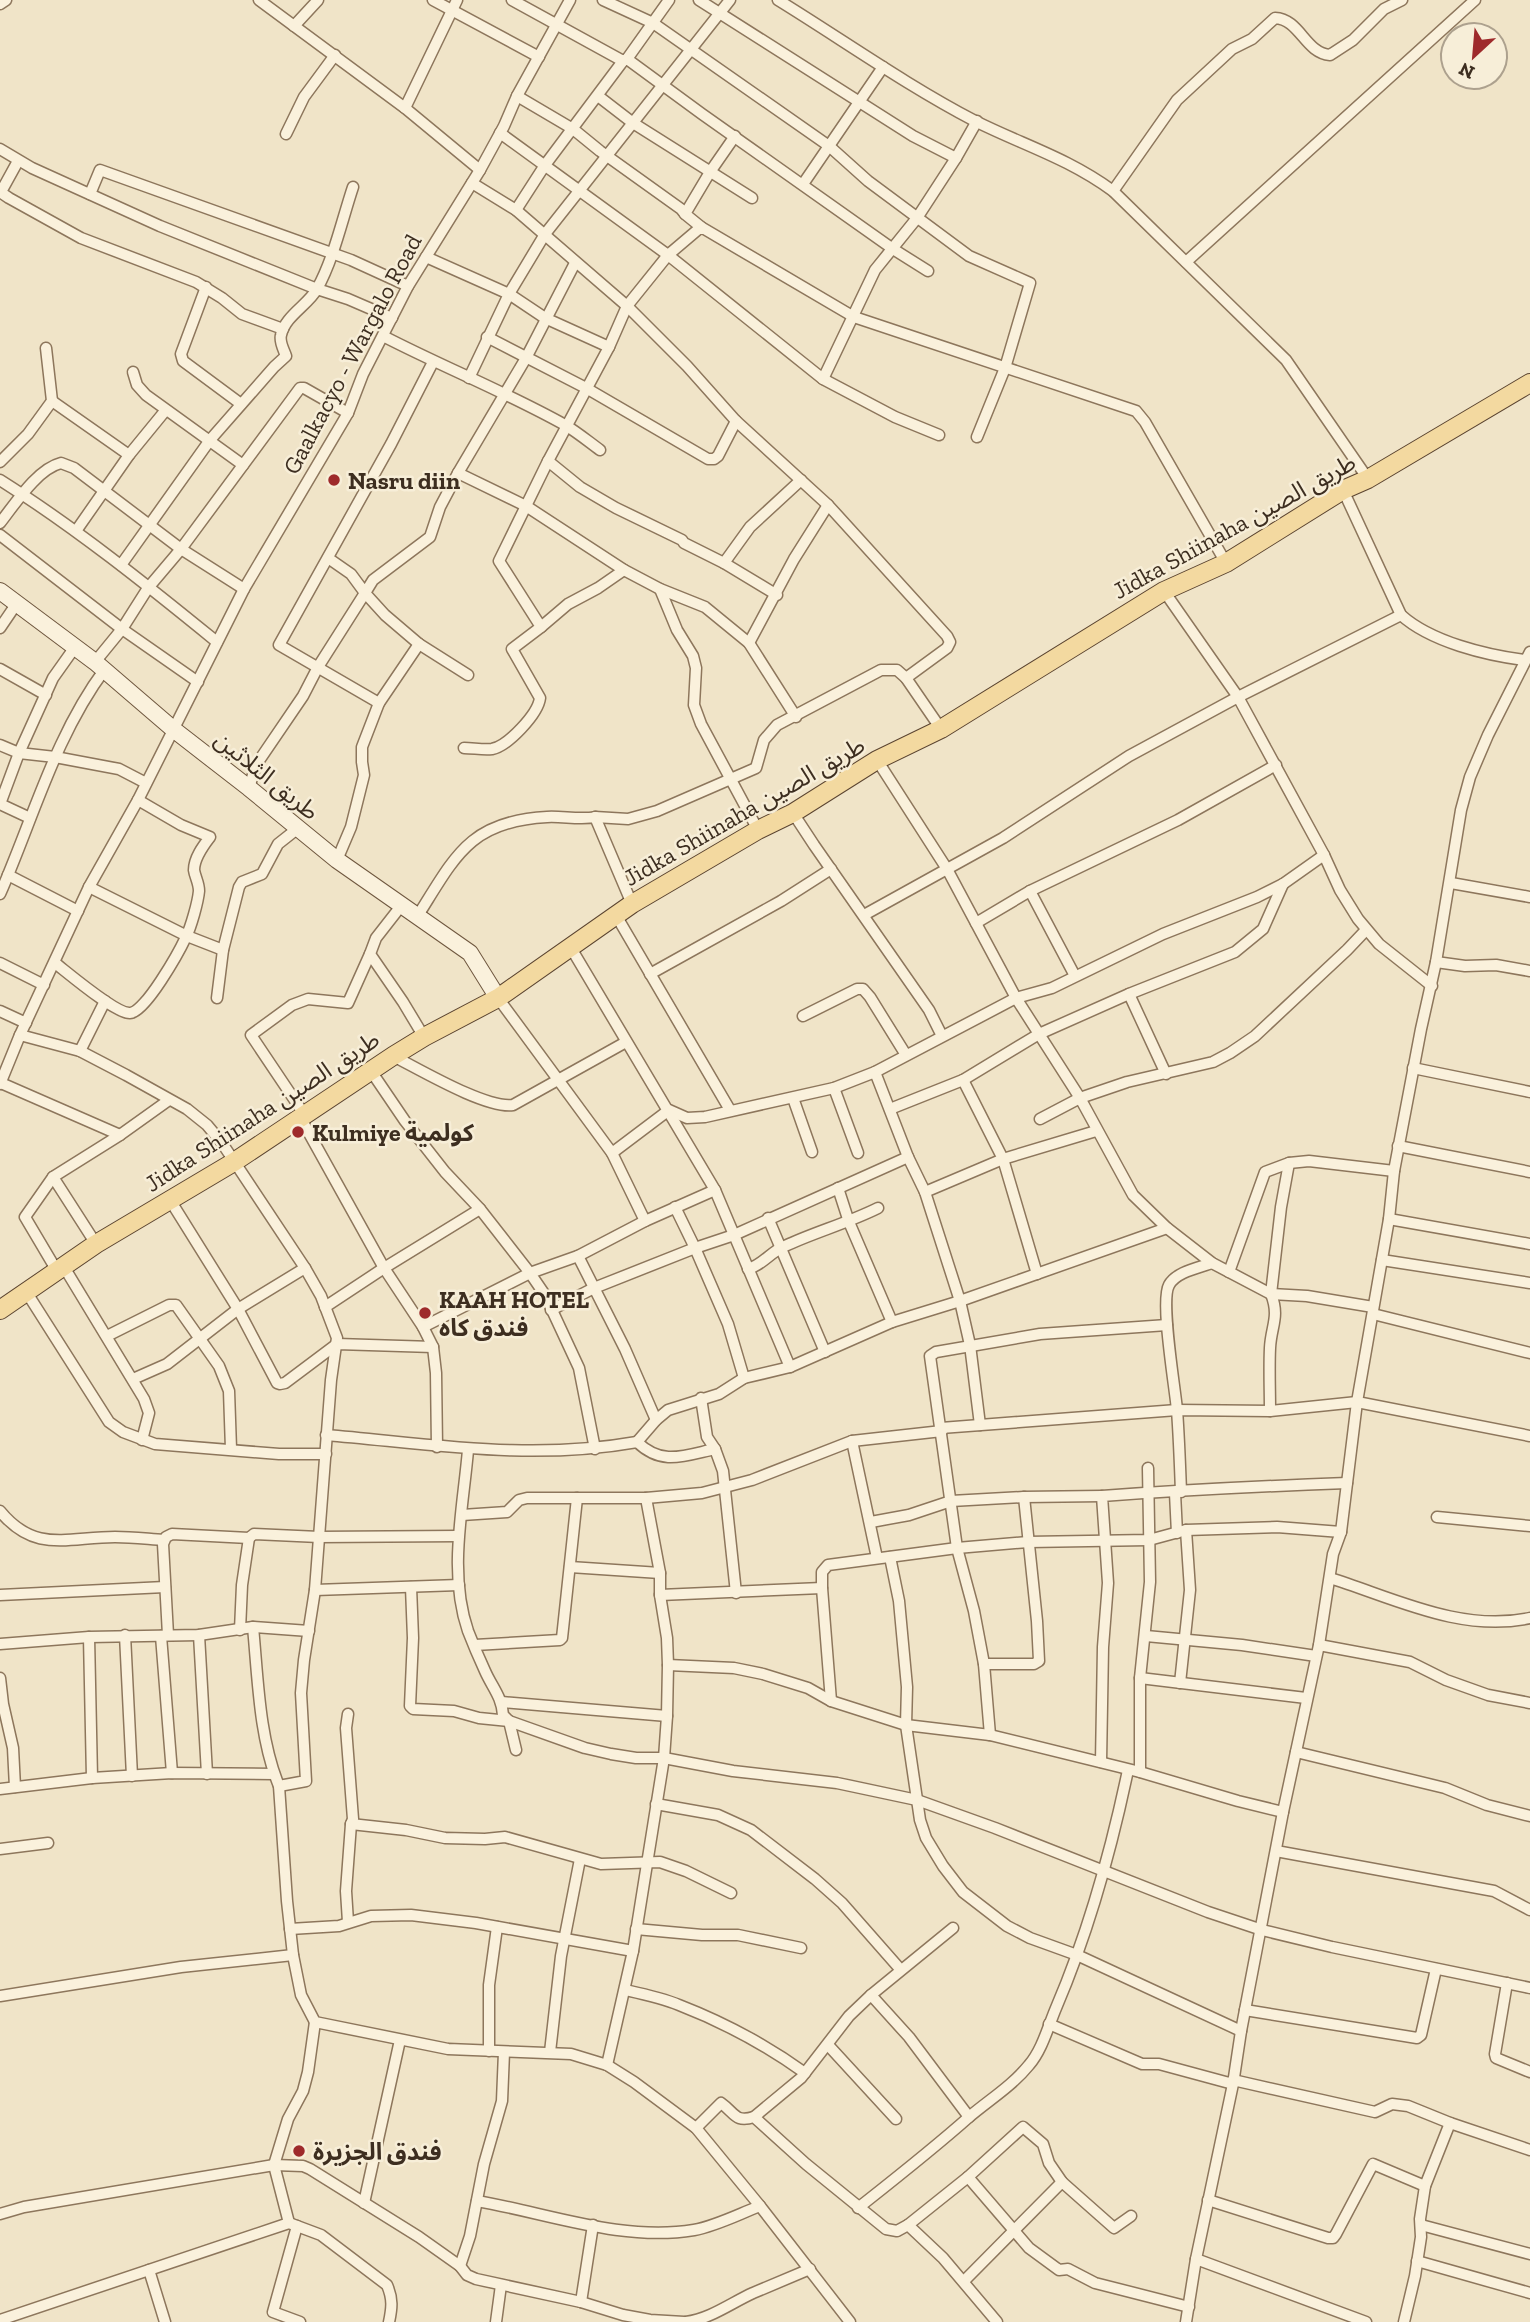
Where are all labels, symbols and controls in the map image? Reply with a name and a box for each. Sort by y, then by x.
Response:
north arrow [1439,21,1509,91]
text: N [1455,57,1478,84]
street label: Gaalkacyo - Wargalo Road [276,229,428,479]
street label: Jidka Shiinaha طريق الصين [1107,447,1361,606]
place label: Nasru diin [348,466,460,495]
marker: Nasru diin [326,472,342,488]
street label: طريق الثلاثين [208,724,325,827]
street label: Jidka Shiinaha طريق الصين [618,730,870,893]
street label: Jidka Shiinaha طريق الصين [139,1024,385,1199]
place label: Kulmiye كولمية [312,1118,475,1147]
marker: Kulmiye كولمية [290,1124,306,1140]
place label: KAAH HOTEL فندق كاه [439,1285,590,1342]
marker: KAAH HOTEL فندق كاه [417,1305,433,1321]
place label: فندق الجزيرة [313,2137,442,2166]
marker: فندق الجزيرة [291,2143,307,2159]

